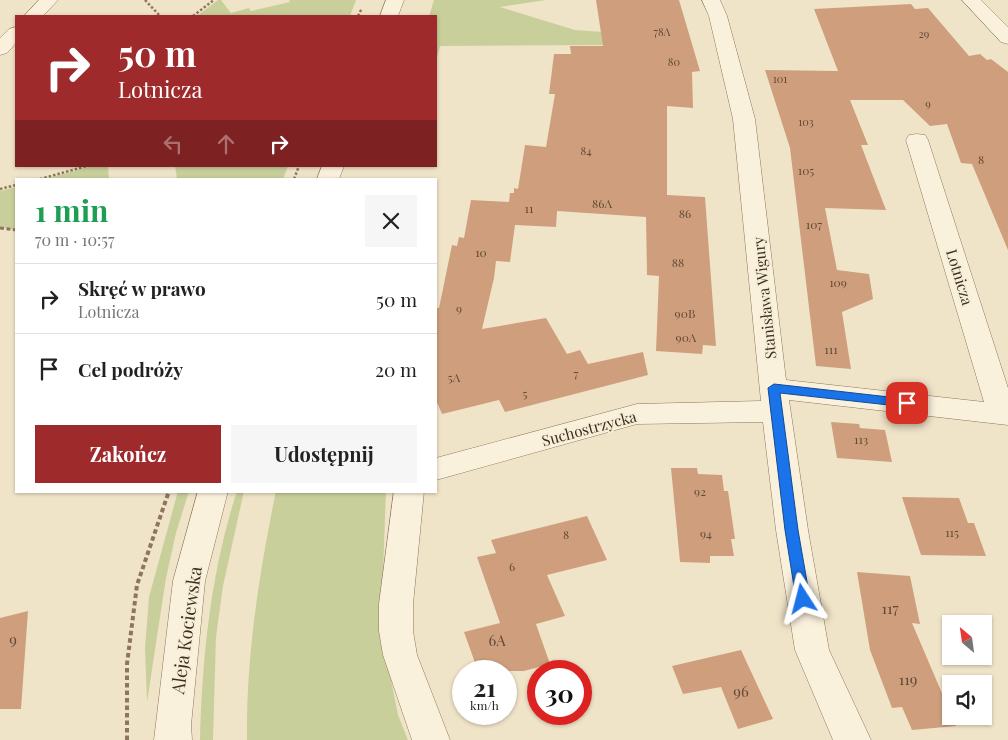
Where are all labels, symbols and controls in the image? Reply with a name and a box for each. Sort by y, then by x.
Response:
house number: 78A [653,24,671,39]
house number: 29 [919,26,930,41]
text: 50 m [118,29,196,76]
icon: right [35,35,100,100]
house number: 80 [668,54,681,69]
house number: 101 [773,71,787,86]
text: Lotnicza [118,74,202,104]
house number: 9 [925,96,931,111]
house number: 103 [798,114,814,129]
icon: left [159,130,187,158]
icon: ahead [212,130,240,158]
icon: right [265,130,293,158]
house number: 84 [580,143,592,158]
house number: 8 [978,151,984,167]
house number: 105 [798,162,814,178]
text: 1 min [35,190,109,230]
button: close [365,195,417,247]
house number: 86A [592,195,612,211]
house number: 11 [525,200,534,216]
house number: 86 [679,205,691,221]
house number: 107 [806,216,822,232]
text: 70 m · 10:57 [35,229,114,250]
street label: Stanisława Wigury [748,235,780,360]
house number: 10 [475,244,487,260]
street label: Lotnicza [942,247,978,308]
house number: 88 [672,254,684,270]
house number: 109 [829,274,847,290]
text: Skręć w prawo [78,275,206,301]
icon: right [35,285,63,313]
text: 50 m [376,286,417,312]
house number: 9 [456,300,462,316]
text: Lotnicza [78,301,139,322]
house number: 90B [675,305,695,321]
house number: 90A [676,329,697,345]
house number: 111 [824,341,838,357]
icon: arrive [35,355,63,383]
text: Cel podróży [78,356,183,382]
text: 20 m [375,356,417,382]
house number: 7 [574,365,579,381]
house number: 5A [448,369,461,385]
pin [886,382,928,424]
house number: 5 [523,385,528,401]
icon: arrive [893,389,921,417]
street label: Suchostrzycka [539,406,639,450]
button: Zakończ [35,425,221,483]
button: Udostępnij [231,425,417,483]
house number: 113 [854,431,868,447]
house number: 92 [694,483,706,499]
house number: 115 [945,524,959,540]
house number: 94 [700,525,712,541]
house number: 8 [563,526,569,542]
house number: 6 [509,558,515,574]
street label: Aleja Kociewska [165,565,207,696]
position arrow [776,572,828,624]
house number: 117 [881,598,899,618]
north arrow [942,615,992,665]
map controls [942,615,992,725]
house number: 9 [9,629,17,649]
house number: 6A [488,630,506,650]
speed limit sign: 30 [527,660,592,725]
house number: 119 [899,669,917,689]
text: 21 [473,670,496,703]
button: sound [942,675,992,725]
house number: 96 [733,681,749,701]
text: km/h [470,697,499,713]

